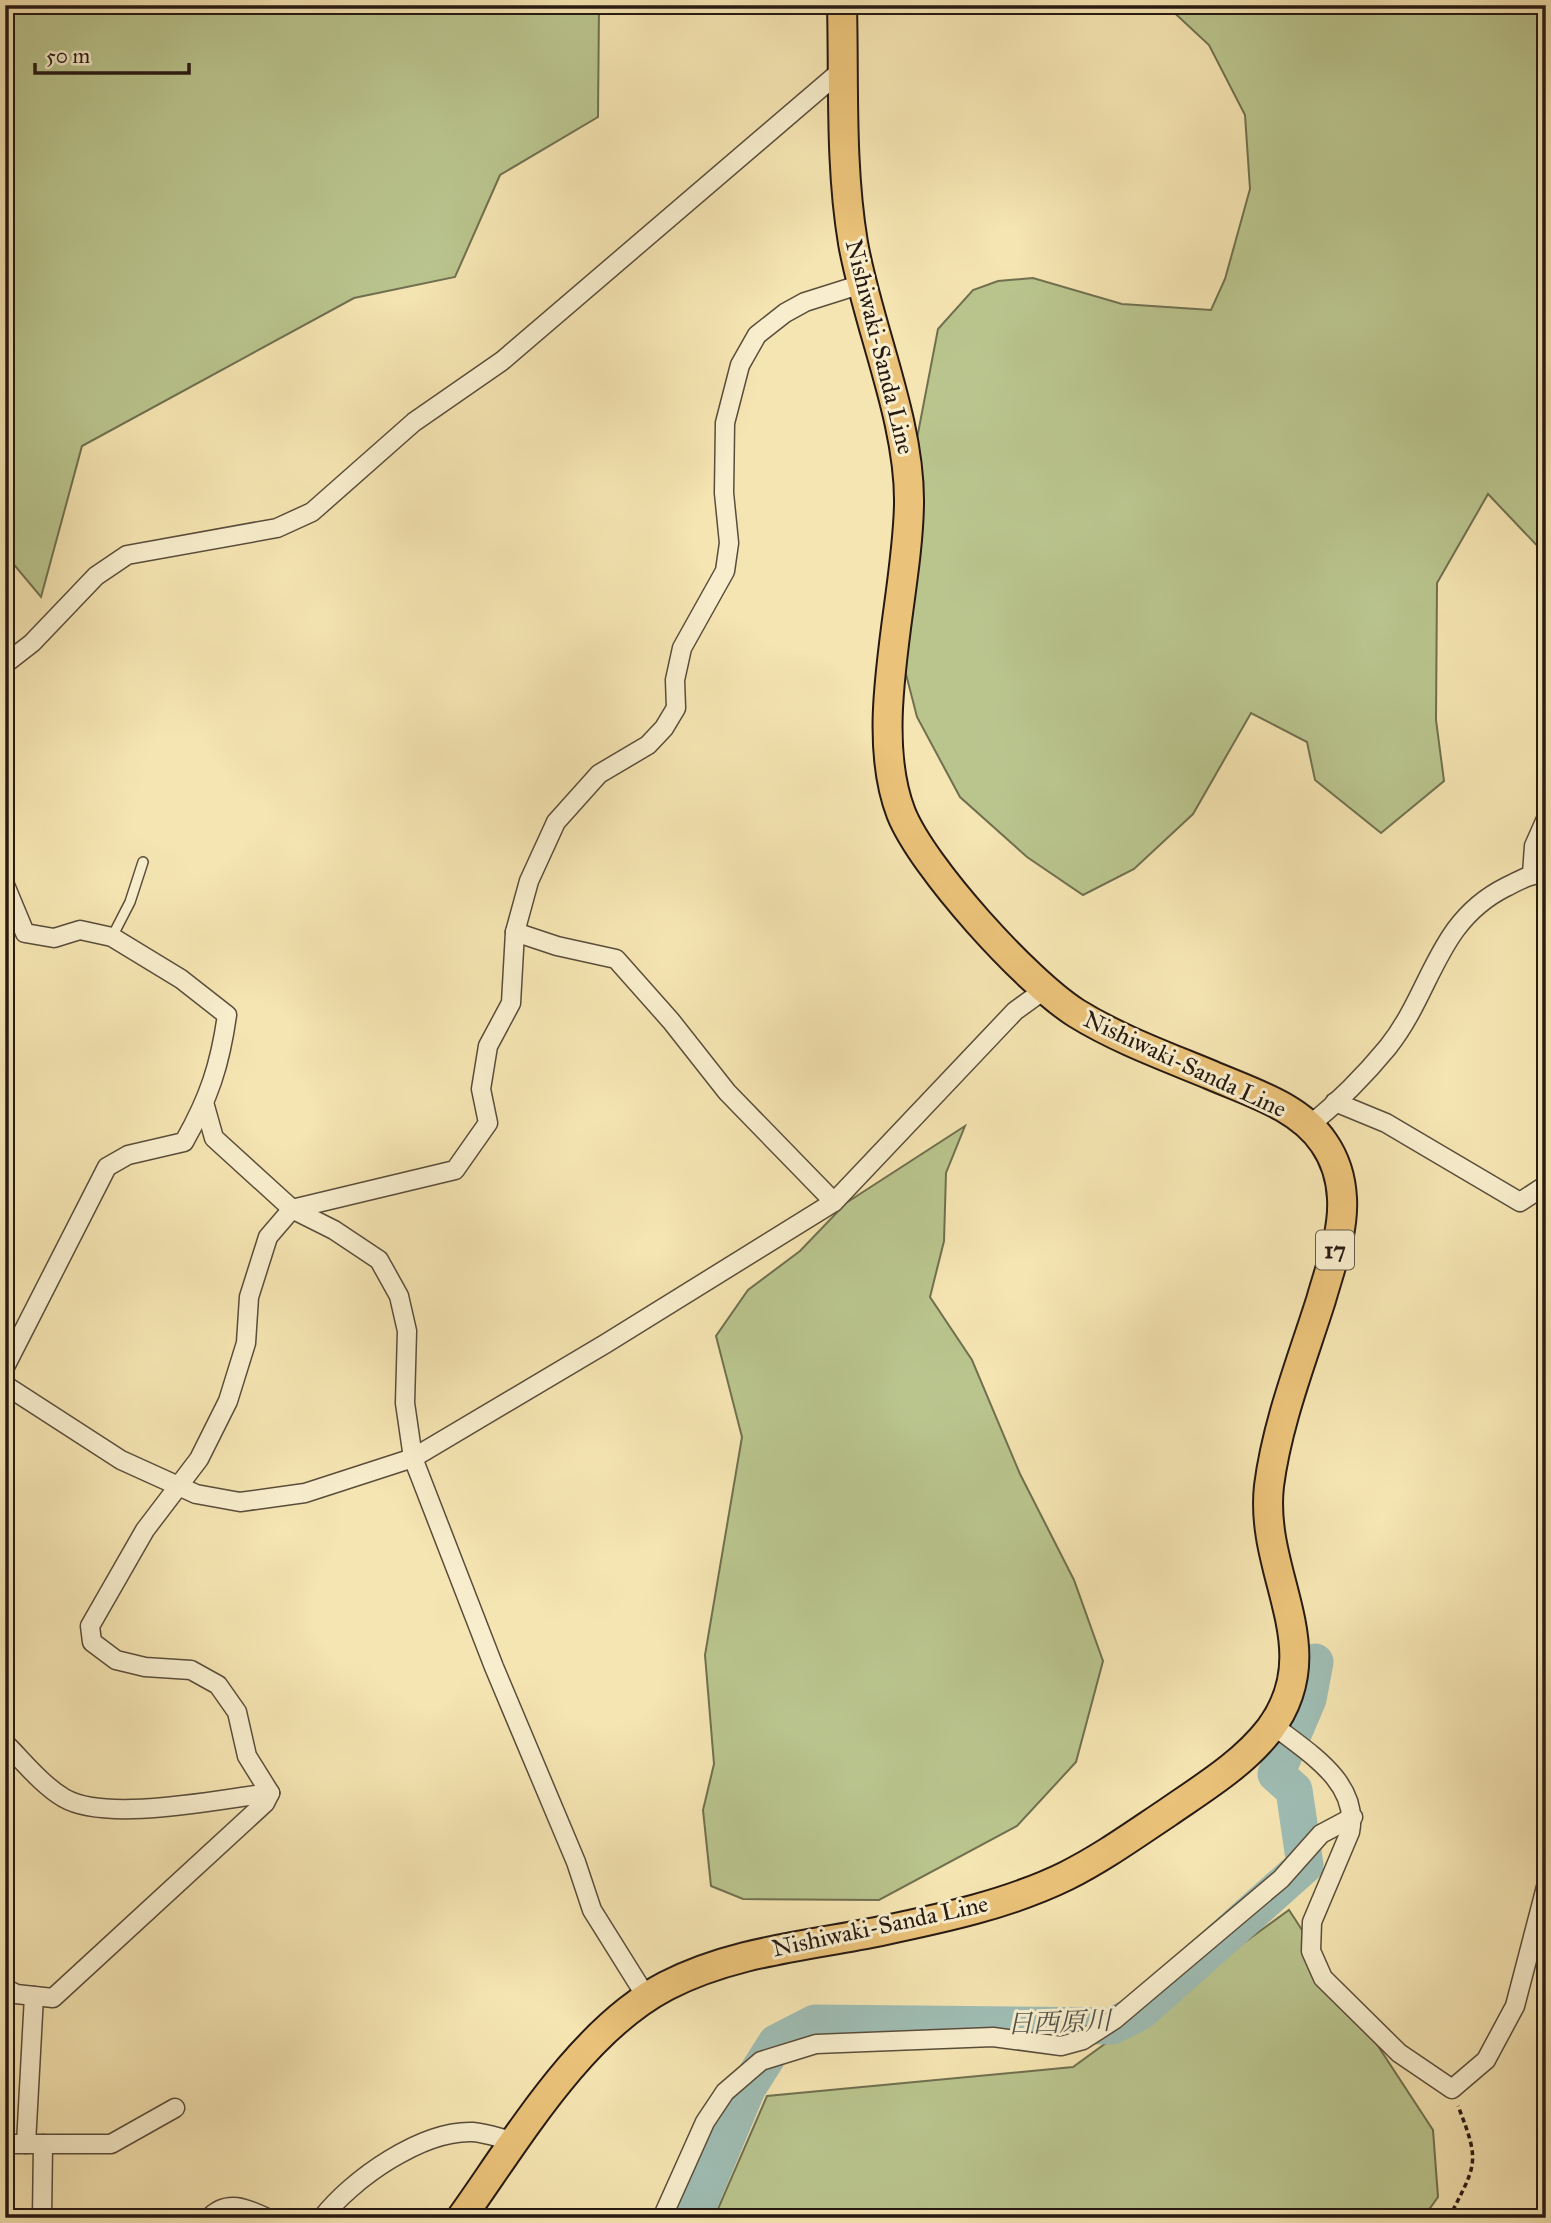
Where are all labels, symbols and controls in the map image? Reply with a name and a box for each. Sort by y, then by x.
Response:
scale bar [35,32,189,76]
text: 50 m [46,43,91,69]
street label: Nishiwaki-Sanda Line [839,237,921,457]
street label: Nishiwaki-Sanda Line [1079,1004,1291,1124]
road number: 17 [1316,1231,1354,1270]
street label: Nishiwaki-Sanda Line [769,1888,991,1964]
water label: 日西原川 [1006,2004,1115,2040]

